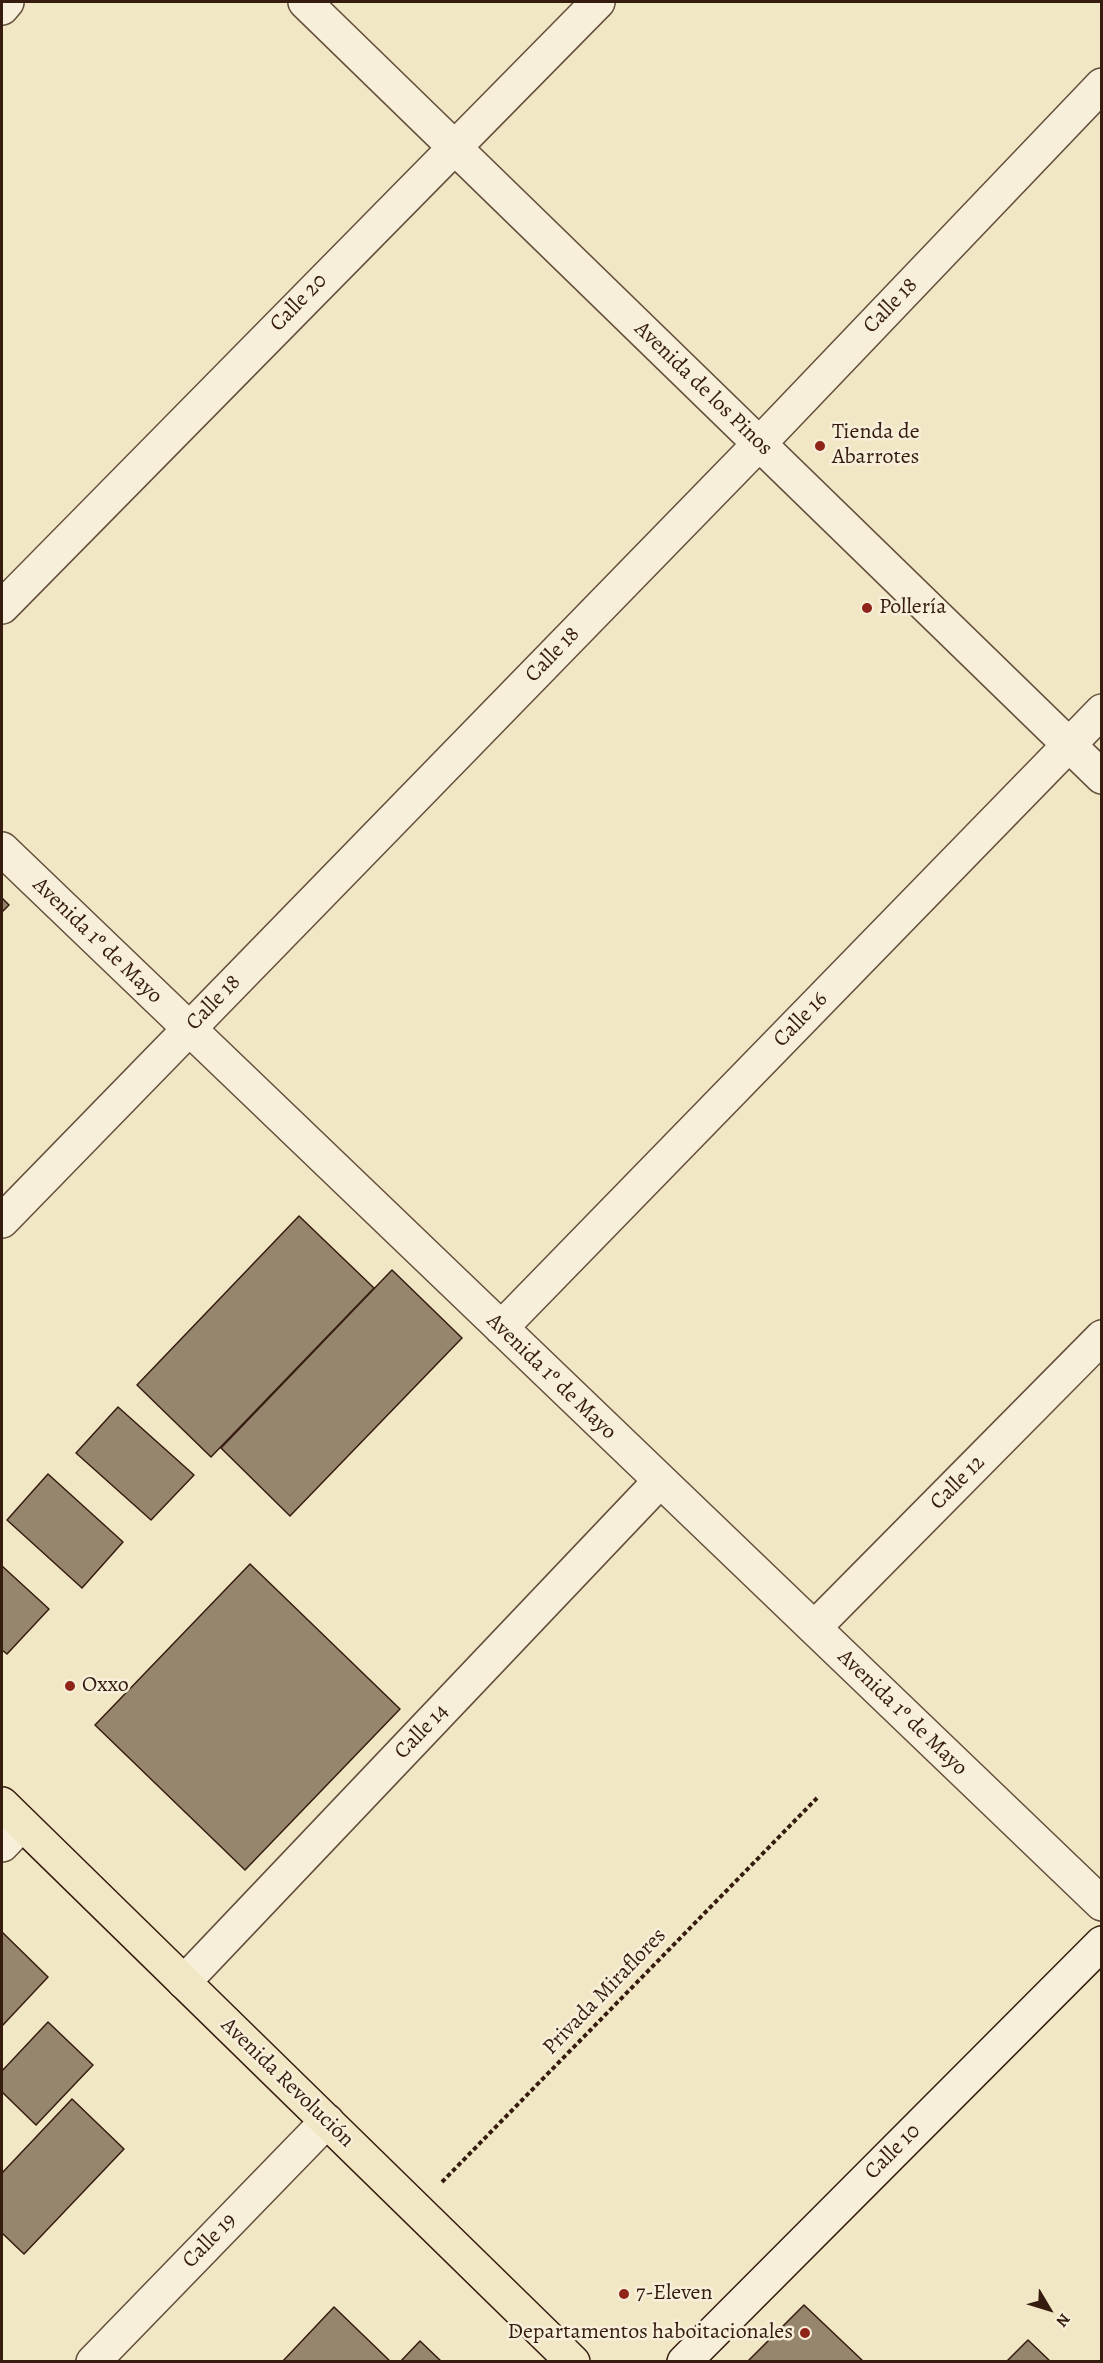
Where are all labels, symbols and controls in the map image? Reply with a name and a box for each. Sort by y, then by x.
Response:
street label: Calle 20 [265,268,333,338]
street label: Calle 18 [858,273,924,339]
street label: Avenida de los Pinos [628,316,778,462]
place label: Tienda de Abarrotes [832,420,920,472]
marker: Tienda de Abarrotes [813,439,827,453]
place label: Pollería [879,595,947,621]
marker: Pollería [860,601,874,615]
street label: Calle 18 [520,622,586,688]
street label: Avenida 1º de Mayo [27,872,167,1010]
street label: Calle 18 [181,970,247,1036]
street label: Calle 16 [768,987,834,1053]
street label: Avenida 1º de Mayo [481,1308,621,1446]
street label: Calle 12 [925,1450,991,1516]
street label: Avenida 1º de Mayo [832,1644,972,1782]
place label: Oxxo [82,1673,129,1699]
marker: Oxxo [63,1679,77,1693]
street label: Calle 14 [389,1699,455,1765]
street label: Privada Miraflores [538,1923,672,2061]
street label: Avenida Revolución [215,2013,359,2153]
street label: Calle 10 [860,2119,926,2185]
street label: Calle 19 [177,2208,243,2274]
north arrow [1019,2279,1079,2339]
place label: 7-Eleven [636,2281,713,2307]
marker: 7-Eleven [617,2287,631,2301]
text: N [1051,2309,1075,2331]
place label: Departamentos haboitacionales [508,2320,793,2346]
marker: Departamentos haboitacionales [798,2326,812,2340]

